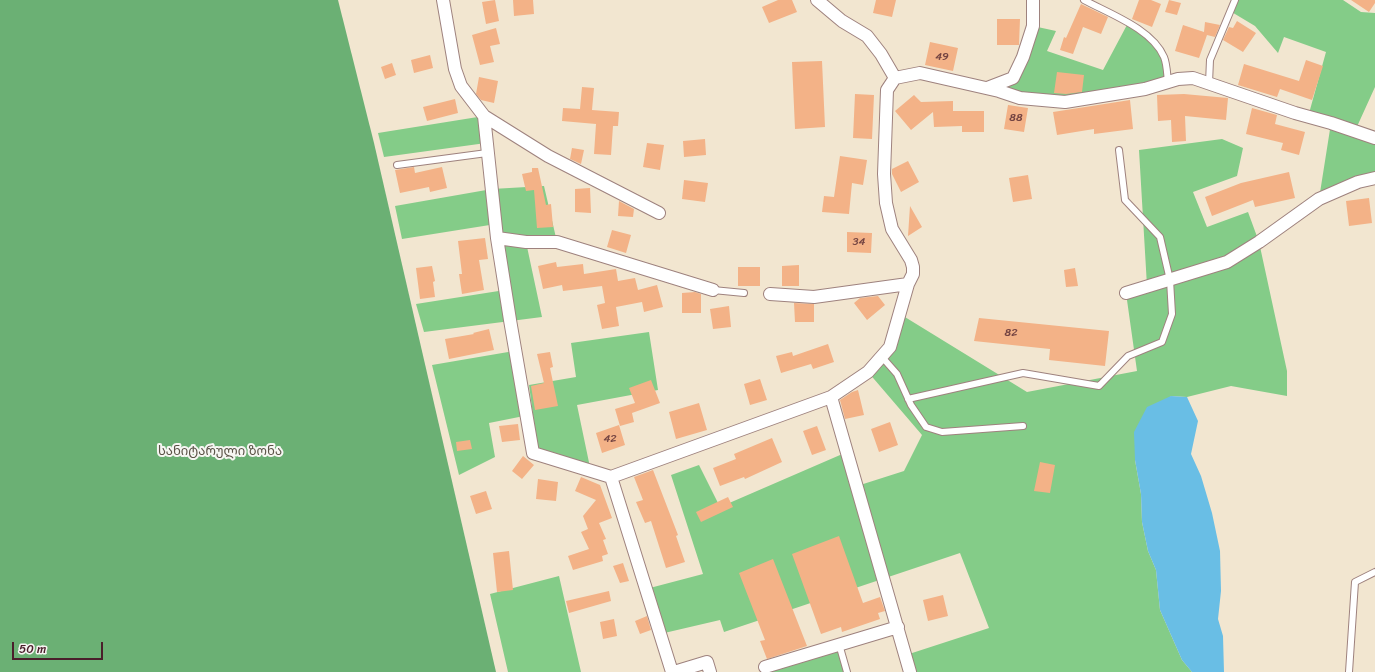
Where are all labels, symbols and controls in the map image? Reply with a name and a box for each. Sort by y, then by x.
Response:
house number: 49 [935,50,949,64]
house number: 88 [1009,111,1023,125]
house number: 34 [853,235,865,249]
house number: 82 [1005,326,1017,340]
house number: 42 [603,432,617,446]
park label: სანიტარული ზონა [158,444,282,460]
scale bar [14,634,105,660]
text: 50 m [19,638,46,660]

